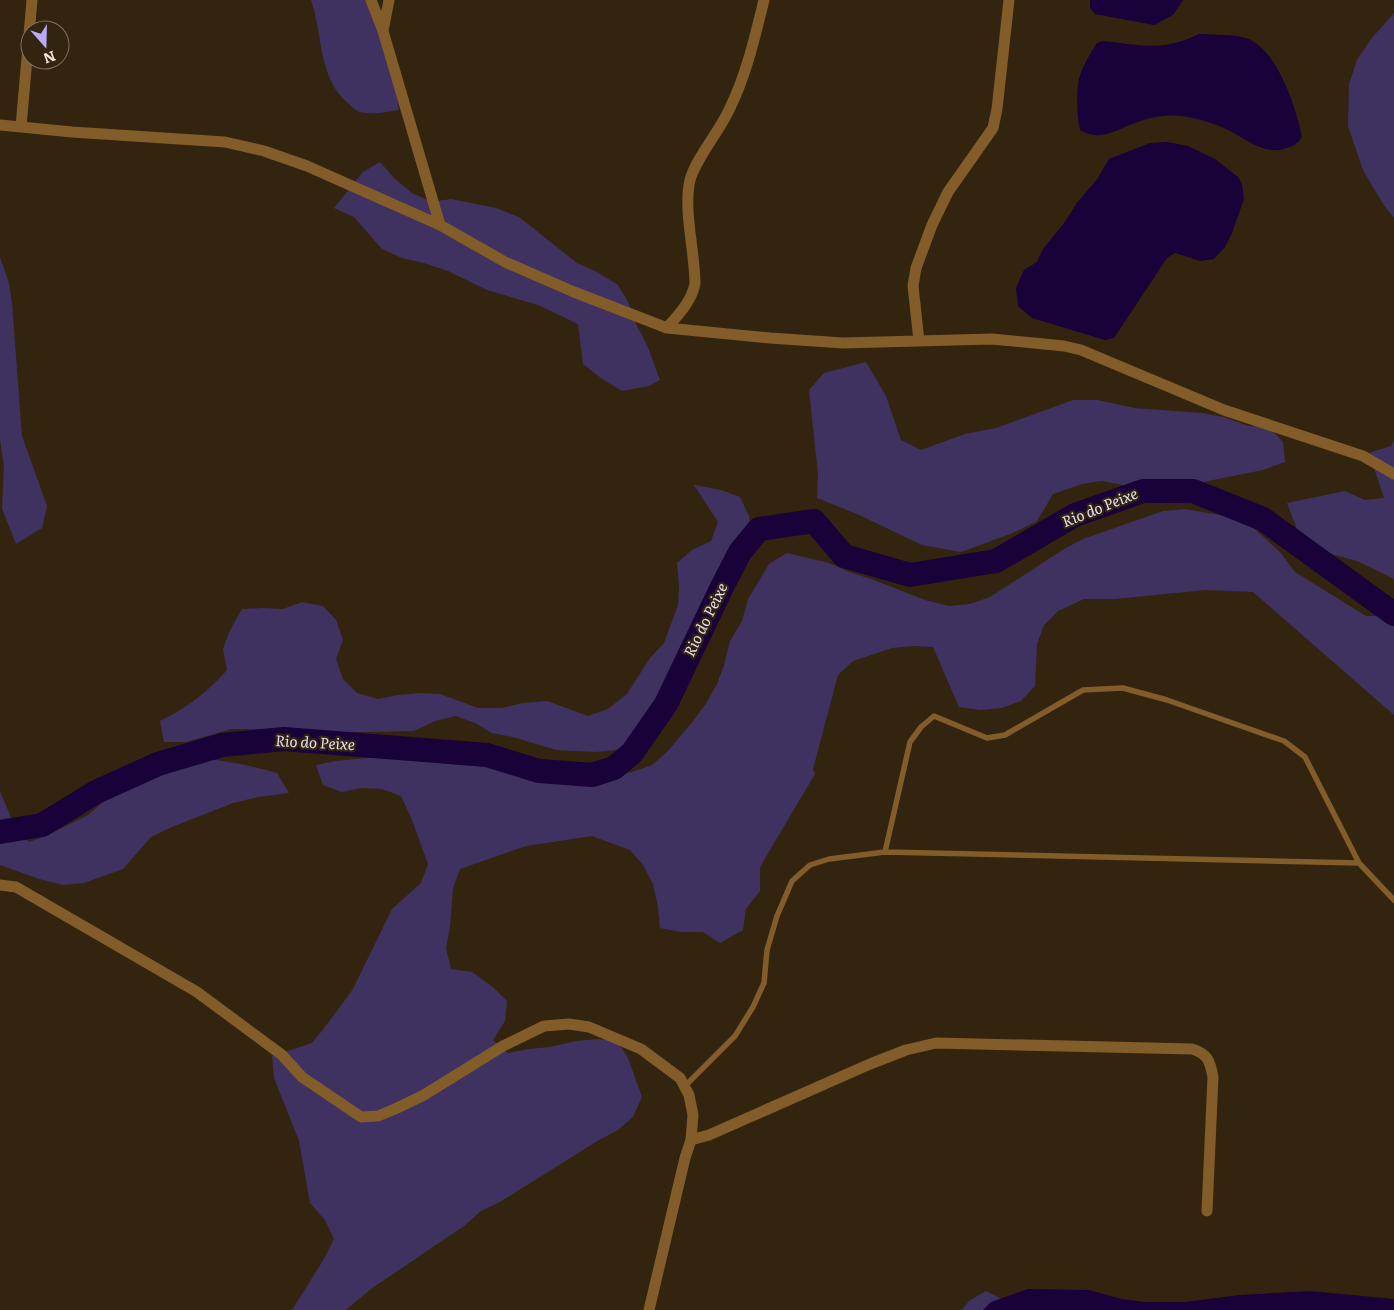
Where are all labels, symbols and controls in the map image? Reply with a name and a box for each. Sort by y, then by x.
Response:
north arrow [20,20,70,70]
text: N [41,47,59,70]
water label: Rio do Peixe [1058,481,1141,532]
water label: Rio do Peixe [677,578,732,660]
water label: Rio do Peixe [275,728,356,755]

